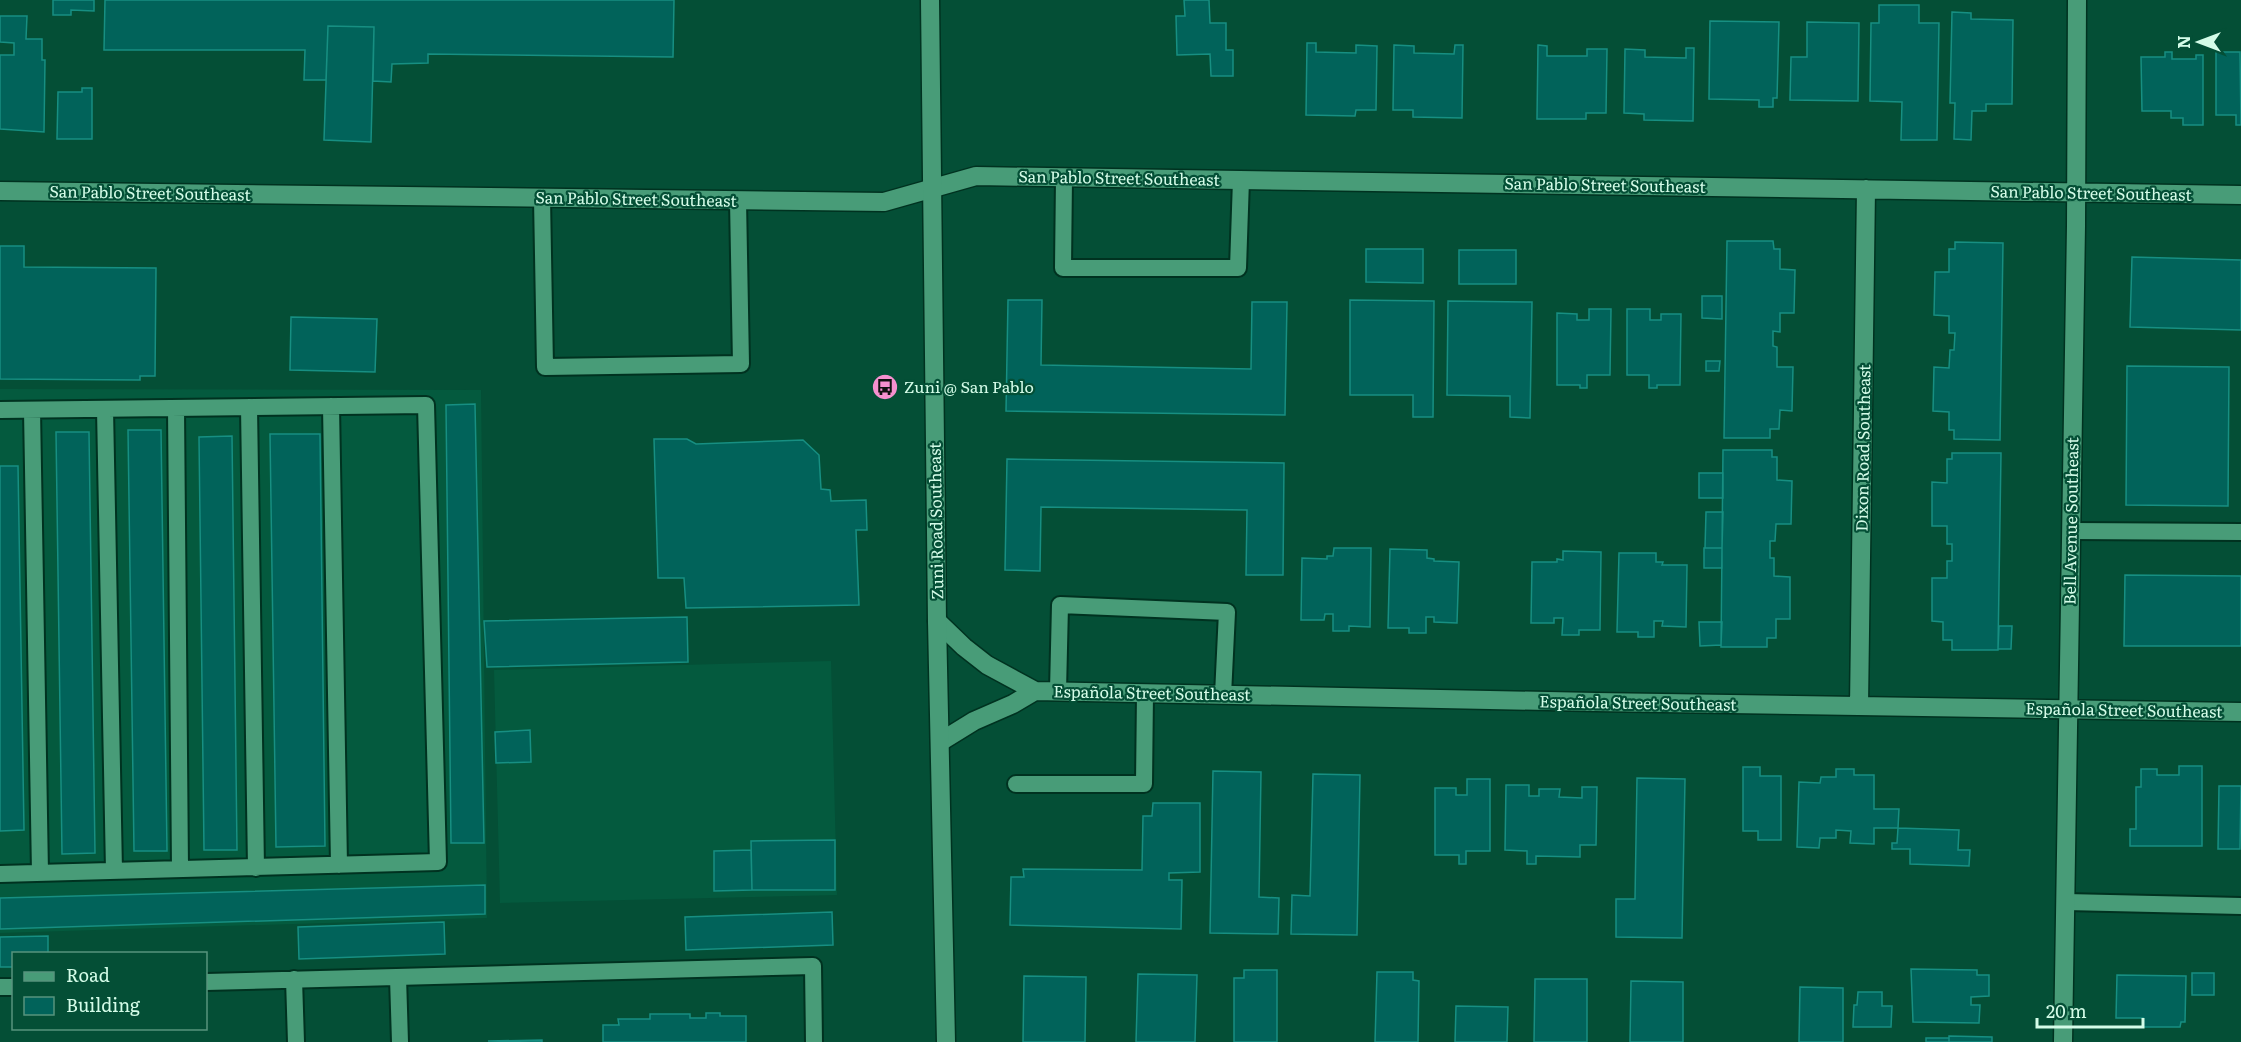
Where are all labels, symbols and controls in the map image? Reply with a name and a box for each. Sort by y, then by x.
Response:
north arrow [2169,12,2229,72]
text: N [2171,35,2195,49]
street label: San Pablo Street Southeast [1018,163,1220,191]
street label: San Pablo Street Southeast [1504,170,1706,198]
street label: San Pablo Street Southeast [49,178,251,206]
street label: San Pablo Street Southeast [1990,178,2192,206]
street label: San Pablo Street Southeast [535,184,737,212]
street label: Dixon Road Southeast [1849,364,1875,532]
bus stop icon: Zuni @ San Pablo [870,372,900,402]
place label: Zuni @ San Pablo [904,374,1034,398]
street label: Bell Avenue Southeast [2057,436,2083,605]
street label: Zuni Road Southeast [922,442,948,600]
street label: Española Street Southeast [1053,678,1251,706]
street label: Española Street Southeast [1539,688,1737,716]
street label: Española Street Southeast [2025,695,2223,723]
legend [12,952,207,1030]
text: Road [66,961,110,988]
text: Building [66,991,141,1018]
scale bar [2037,991,2144,1029]
text: 20 m [2046,997,2087,1024]

